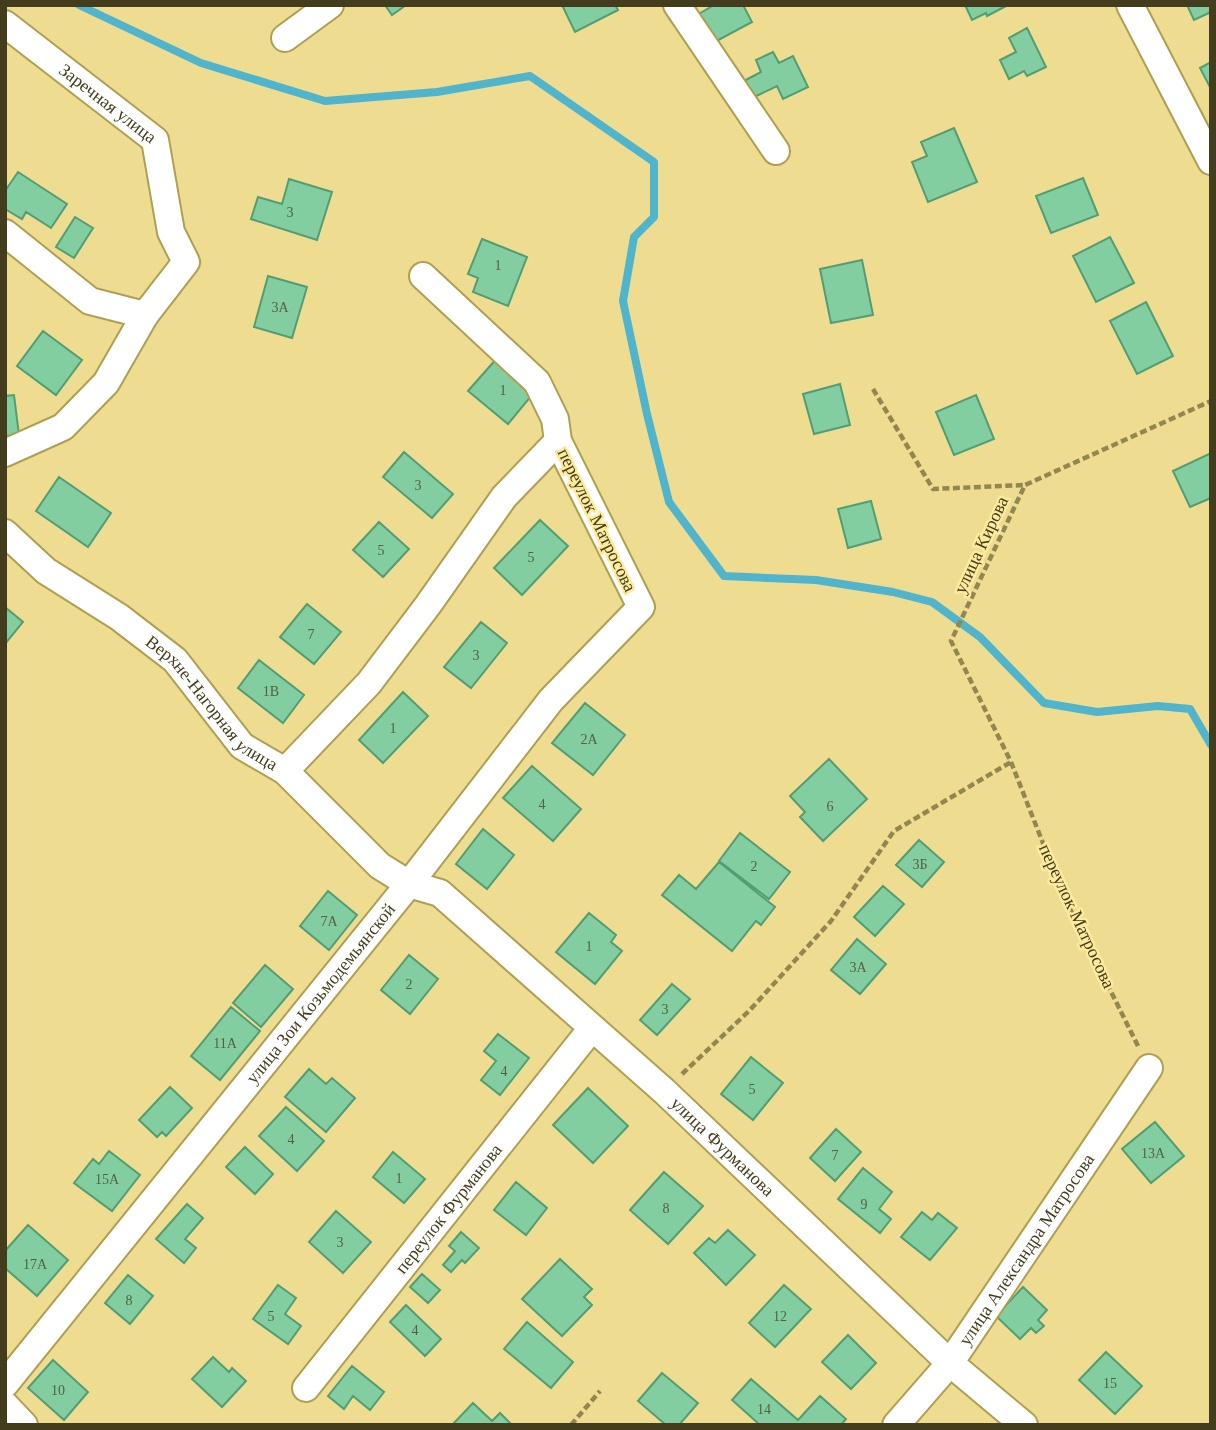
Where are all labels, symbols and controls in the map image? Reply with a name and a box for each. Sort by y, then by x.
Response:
street label: Заречная улица [55,60,160,147]
house number: 3 [287,205,294,220]
house number: 1 [495,258,502,273]
house number: 3А [271,300,289,315]
house number: 1 [500,383,507,398]
street label: переулок Матросова [554,445,640,595]
house number: 3 [415,478,422,493]
street label: улица Кирова [950,493,1012,597]
house number: 5 [378,543,385,558]
house number: 5 [528,550,535,565]
house number: 7 [308,627,315,642]
street label: Верхне-Нагорная улица [142,631,281,774]
house number: 3 [473,648,480,663]
house number: 1В [263,684,279,699]
house number: 1 [390,721,397,736]
house number: 2А [580,732,598,747]
house number: 4 [539,797,546,812]
house number: 6 [827,799,834,814]
street label: переулок Матросова [1035,841,1119,991]
house number: 3Б [912,857,928,872]
house number: 2 [751,859,758,874]
street label: улица Зои Козьмодемьянской [242,899,399,1088]
house number: 7А [320,914,338,929]
house number: 1 [586,939,593,954]
house number: 3А [849,960,867,975]
house number: 2 [406,977,413,992]
house number: 3 [662,1002,669,1017]
house number: 11А [213,1036,238,1051]
house number: 4 [501,1064,508,1079]
house number: 5 [749,1082,756,1097]
street label: улица Фурманова [667,1093,778,1200]
house number: 4 [288,1132,295,1147]
street label: переулок Фурманова [391,1140,506,1277]
house number: 13А [1141,1146,1166,1161]
house number: 7 [832,1148,839,1163]
street label: улица Александра Матросова [955,1150,1098,1349]
house number: 1 [396,1171,403,1186]
house number: 15А [95,1172,120,1187]
house number: 9 [861,1197,868,1212]
house number: 8 [663,1201,670,1216]
house number: 3 [337,1235,344,1250]
house number: 17А [23,1257,48,1272]
house number: 8 [126,1293,133,1308]
house number: 5 [268,1309,275,1324]
house number: 12 [773,1309,787,1324]
house number: 4 [412,1323,419,1338]
house number: 15 [1103,1376,1117,1391]
house number: 10 [51,1383,65,1398]
house number: 14 [757,1402,771,1417]

